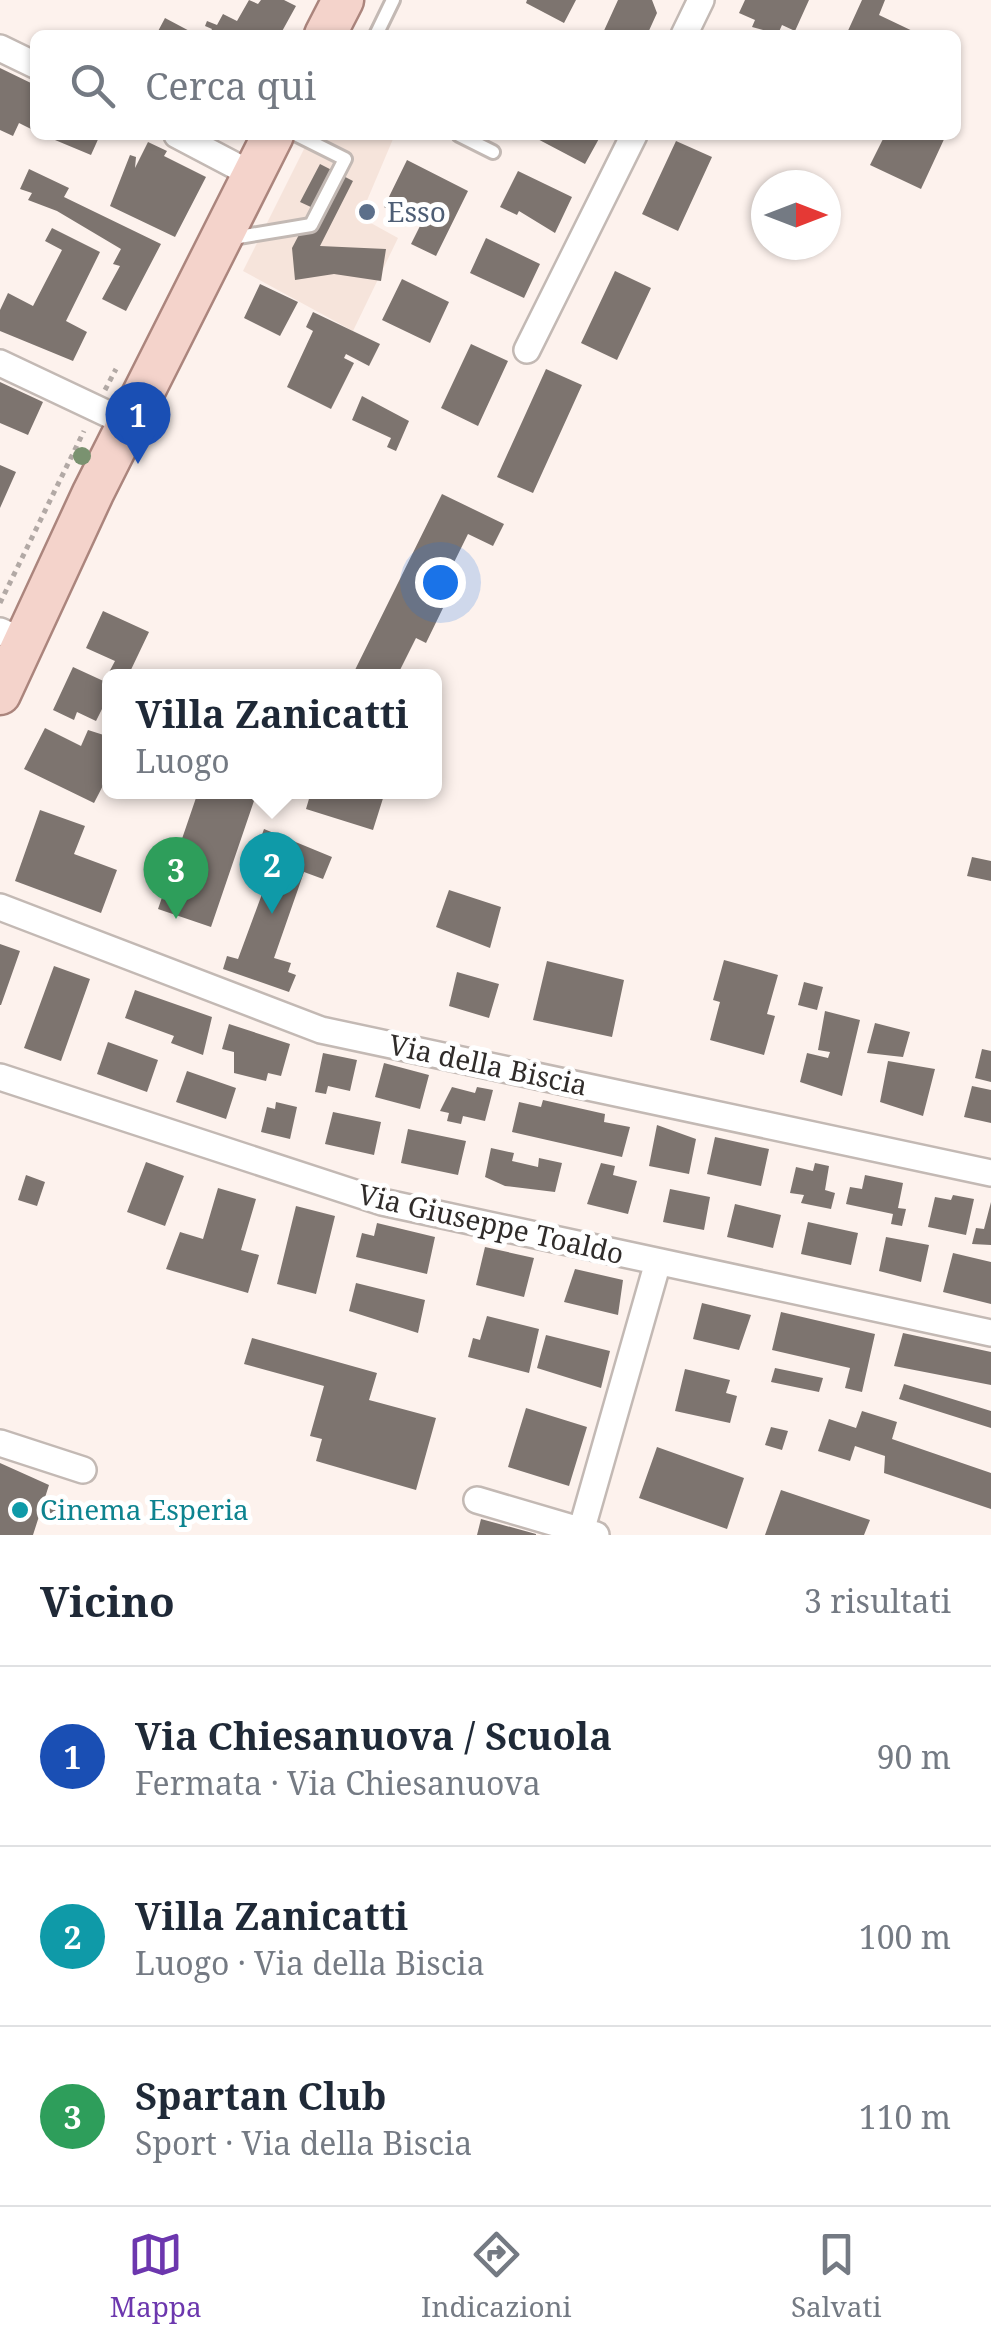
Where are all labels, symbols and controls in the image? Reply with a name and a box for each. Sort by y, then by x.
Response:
search box [30,30,961,140]
icon: search [65,58,120,113]
text: Cerca qui [145,59,316,111]
north arrow [751,170,841,260]
place label: Esso [387,192,446,230]
marker: Esso [356,201,378,223]
pin: 1 [106,382,170,464]
your location [415,557,466,608]
popup [102,669,442,799]
text: Villa Zanicatti [135,687,409,739]
text: Luogo [135,739,230,782]
pin: 2 [240,832,304,914]
pin: 3 [144,836,208,919]
street label: Via della Biscia [386,1024,591,1104]
street label: Via Giuseppe Toaldo [355,1174,628,1272]
place label: Cinema Esperia [40,1490,249,1528]
marker: Cinema Esperia [9,1499,31,1521]
text: Vicino [40,1572,175,1629]
text: 3 risultati [804,1579,951,1622]
text: Via Chiesanuova / Scuola [135,1709,612,1761]
text: 1 [63,1735,82,1778]
text: 90 m [877,1735,951,1778]
text: Fermata · Via Chiesanuova [135,1761,541,1804]
text: Villa Zanicatti [135,1889,408,1941]
text: 2 [63,1915,82,1958]
text: 100 m [859,1915,951,1958]
text: Luogo · Via della Biscia [135,1941,485,1984]
text: Spartan Club [135,2069,386,2121]
text: 3 [63,2095,82,2138]
text: 110 m [859,2095,951,2138]
text: Sport · Via della Biscia [135,2121,472,2164]
tab: Mappa [110,2227,202,2325]
tab: Indicazioni [421,2227,572,2325]
tab: Salvati [791,2227,881,2325]

